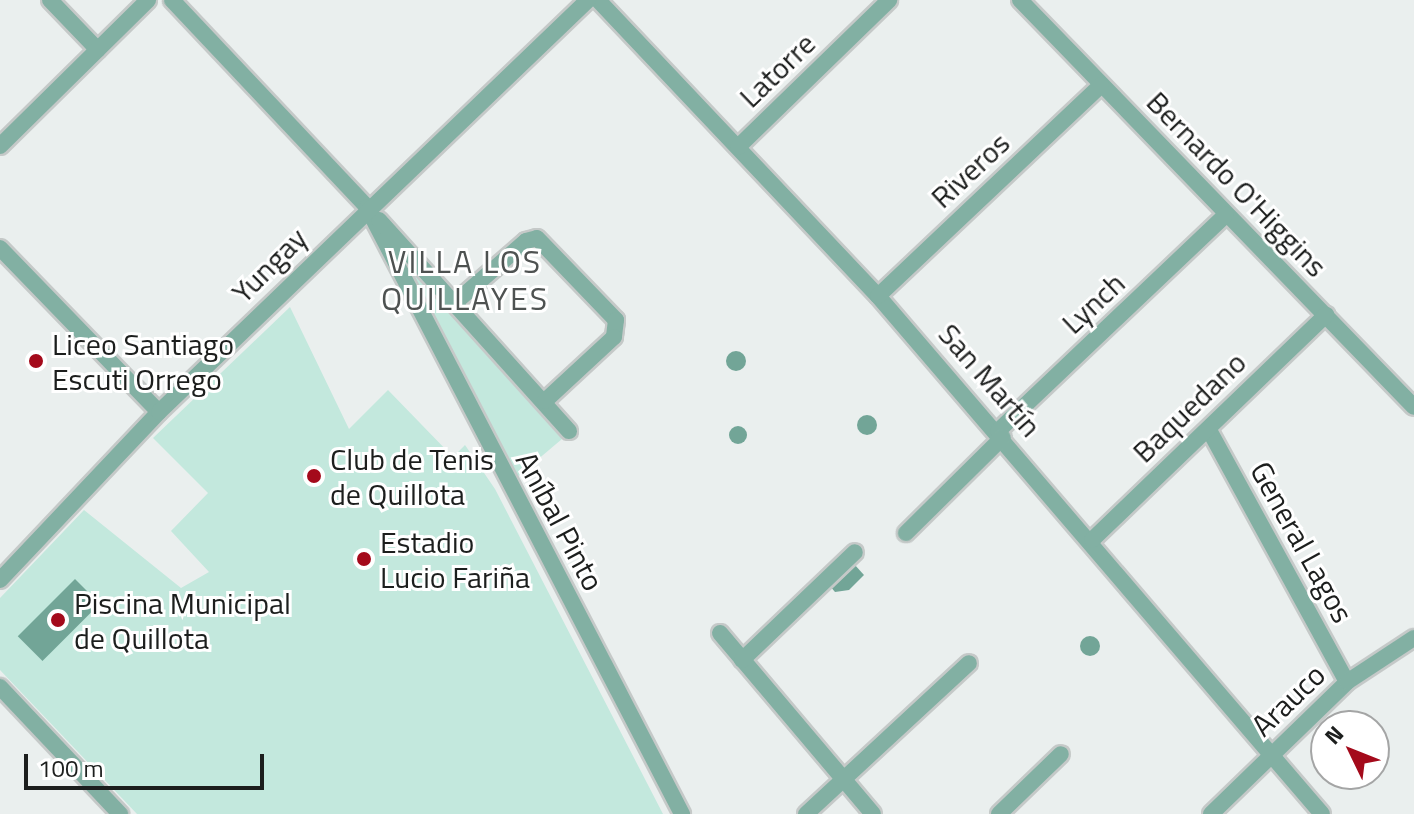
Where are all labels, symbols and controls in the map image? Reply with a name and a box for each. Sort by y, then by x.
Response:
street label: Latorre [732,25,822,115]
street label: Bernardo O'Higgins [1139,84,1335,284]
street label: Riveros [923,125,1017,215]
street label: Yungay [224,220,314,310]
district label: VILLA LOS QUILLAYES [381,243,549,318]
street label: Lynch [1054,265,1132,341]
street label: San Martín [931,316,1049,444]
place label: Liceo Santiago Escuti Orrego [52,326,234,396]
street label: Baquedano [1125,344,1253,470]
marker: Liceo Santiago Escuti Orrego [27,352,45,370]
place label: Club de Tenis de Quillota [330,441,494,512]
street label: Aníbal Pinto [508,445,612,597]
street label: General Lagos [1243,455,1361,629]
marker: Club de Tenis de Quillota [305,467,323,485]
place label: Estadio Lucio Fariña [380,524,530,594]
marker: Estadio Lucio Fariña [355,550,373,568]
place label: Piscina Municipal de Quillota [74,585,291,656]
marker: Piscina Municipal de Quillota [49,611,67,629]
street label: Arauco [1244,657,1332,743]
north arrow [1310,710,1390,790]
text: N [1316,718,1352,752]
scale bar [28,738,268,788]
text: 100 m [38,750,104,786]

